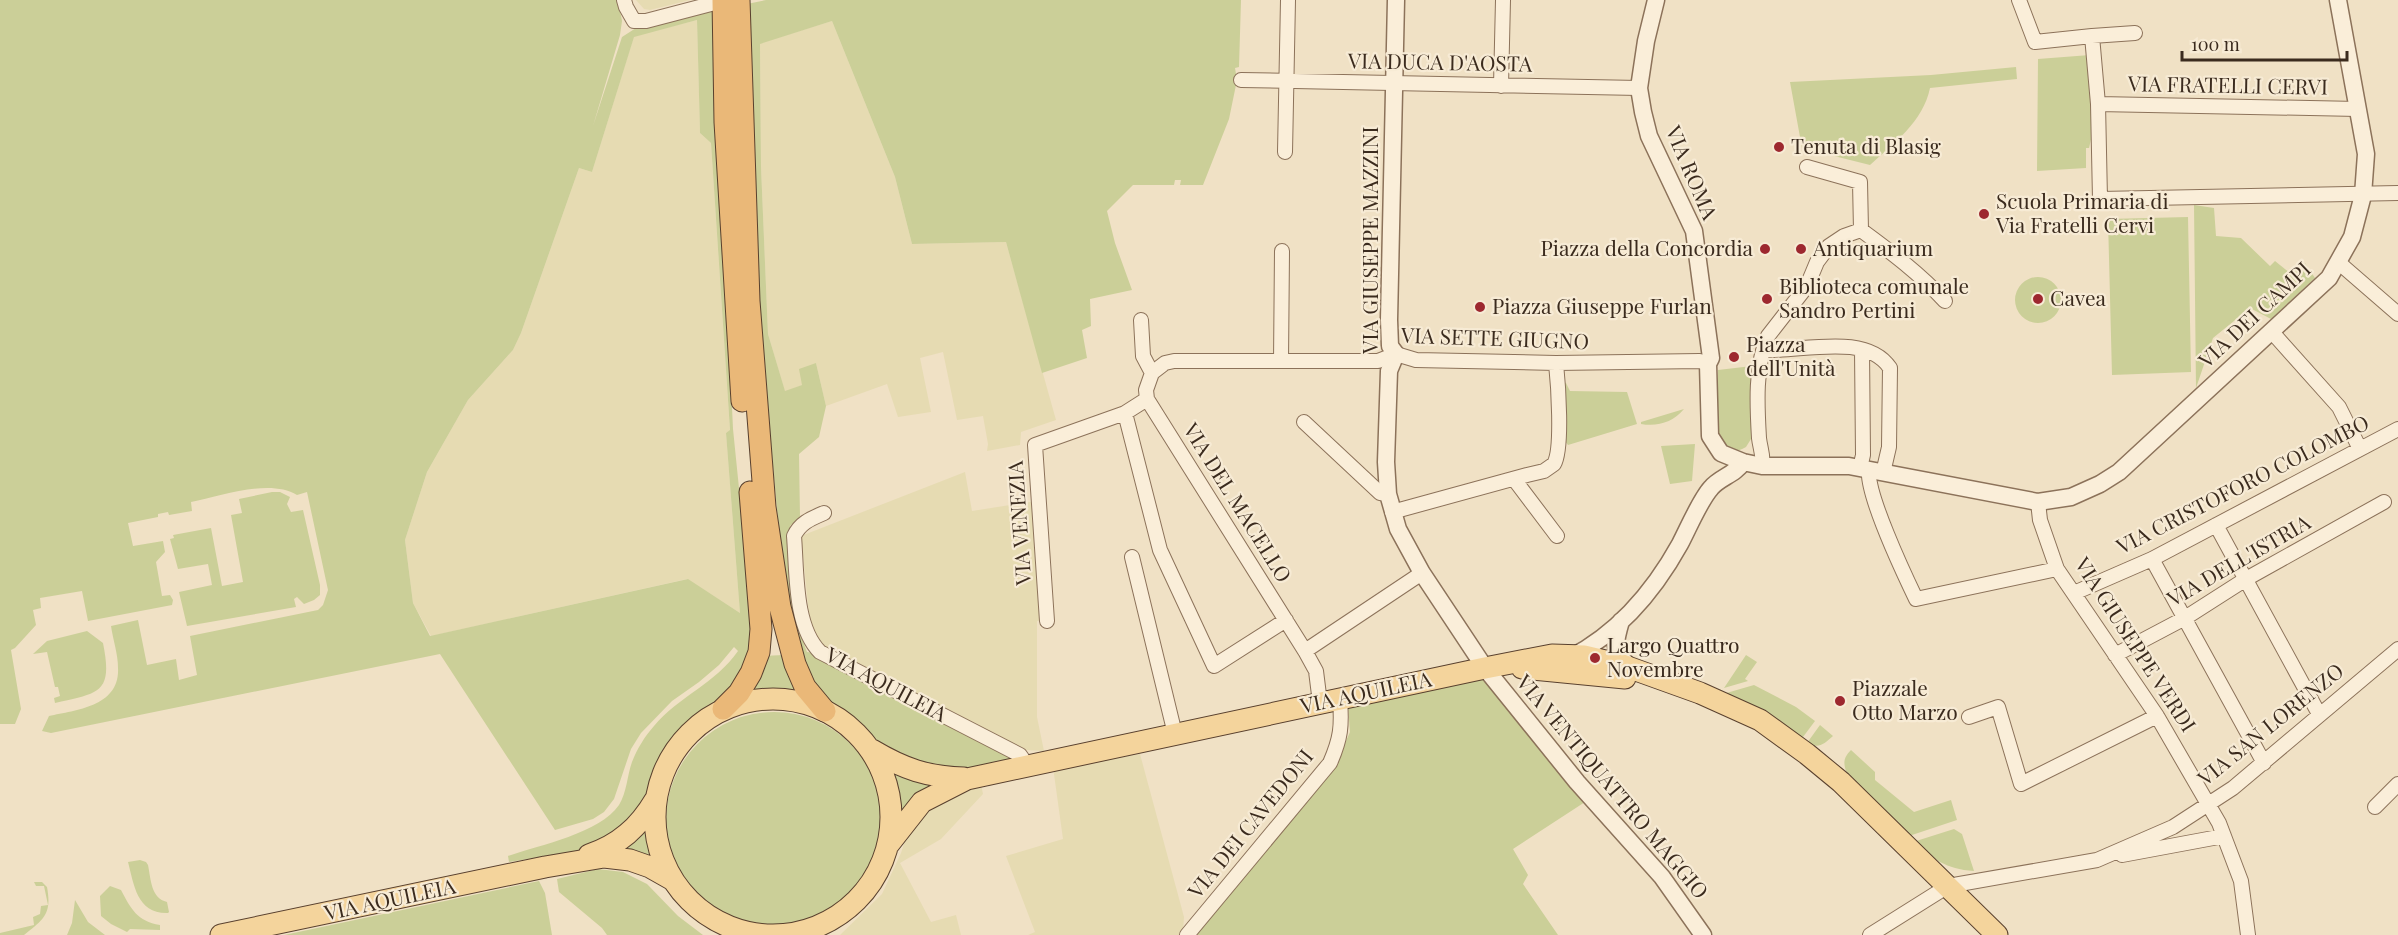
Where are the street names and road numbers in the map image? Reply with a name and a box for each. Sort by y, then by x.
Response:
street label: VIA DUCA D'AOSTA [1347,45,1533,77]
street label: VIA FRATELLI CERVI [2127,68,2328,100]
street label: VIA ROMA [1660,120,1725,224]
street label: VIA GIUSEPPE MAZZINI [1355,126,1383,355]
street label: VIA DEI CAMPI [2191,254,2316,374]
street label: VIA SETTE GIUGNO [1400,320,1590,354]
street label: VIA CRISTOFORO COLOMBO [2110,407,2373,560]
street label: VIA DEL MACELLO [1178,416,1299,587]
street label: VIA VENEZIA [1000,459,1036,587]
street label: VIA DELL'ISTRIA [2161,507,2315,612]
street label: VIA GIUSEPPE VERDI [2069,550,2204,737]
street label: VIA AQUILEIA [821,639,953,727]
street label: VIA SAN LORENZO [2190,656,2348,792]
street label: VIA AQUILEIA [1296,663,1435,719]
street label: VIA VENTIQUATTRO MAGGIO [1511,667,1716,904]
street label: VIA DEI CAVEDONI [1180,742,1318,904]
street label: VIA AQUILEIA [320,870,459,926]

